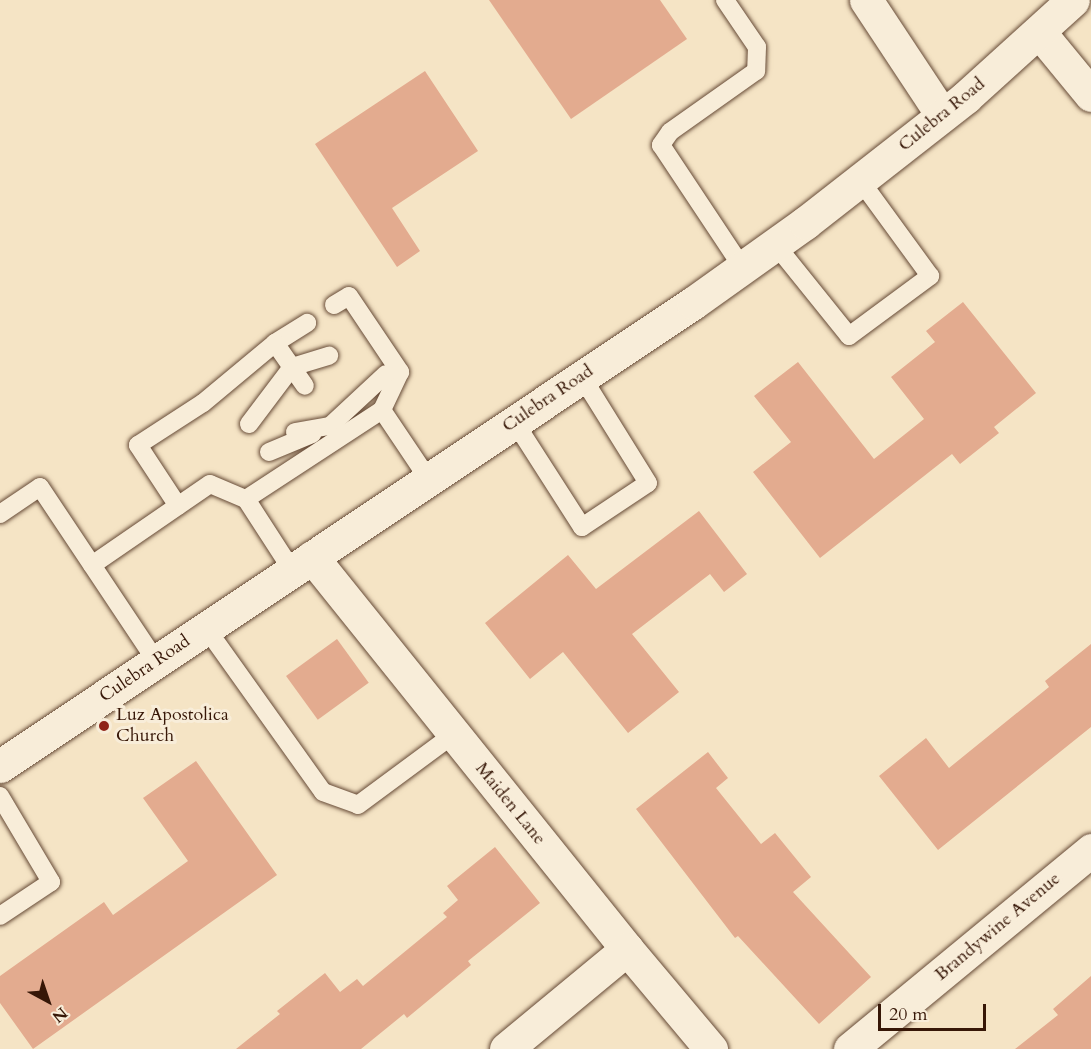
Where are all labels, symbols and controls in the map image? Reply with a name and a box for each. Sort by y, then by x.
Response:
street label: Culebra Road [894,74,990,156]
street label: Culebra Road [499,361,597,437]
street label: Culebra Road [96,631,194,707]
place label: Luz Apostolica Church [116,705,229,748]
marker: Luz Apostolica Church [97,719,111,733]
street label: Maiden Lane [470,758,550,850]
street label: Brandywine Avenue [931,868,1065,986]
north arrow [18,971,78,1031]
scale bar [881,992,989,1030]
text: N [47,1002,72,1028]
text: 20 m [889,1002,928,1027]

